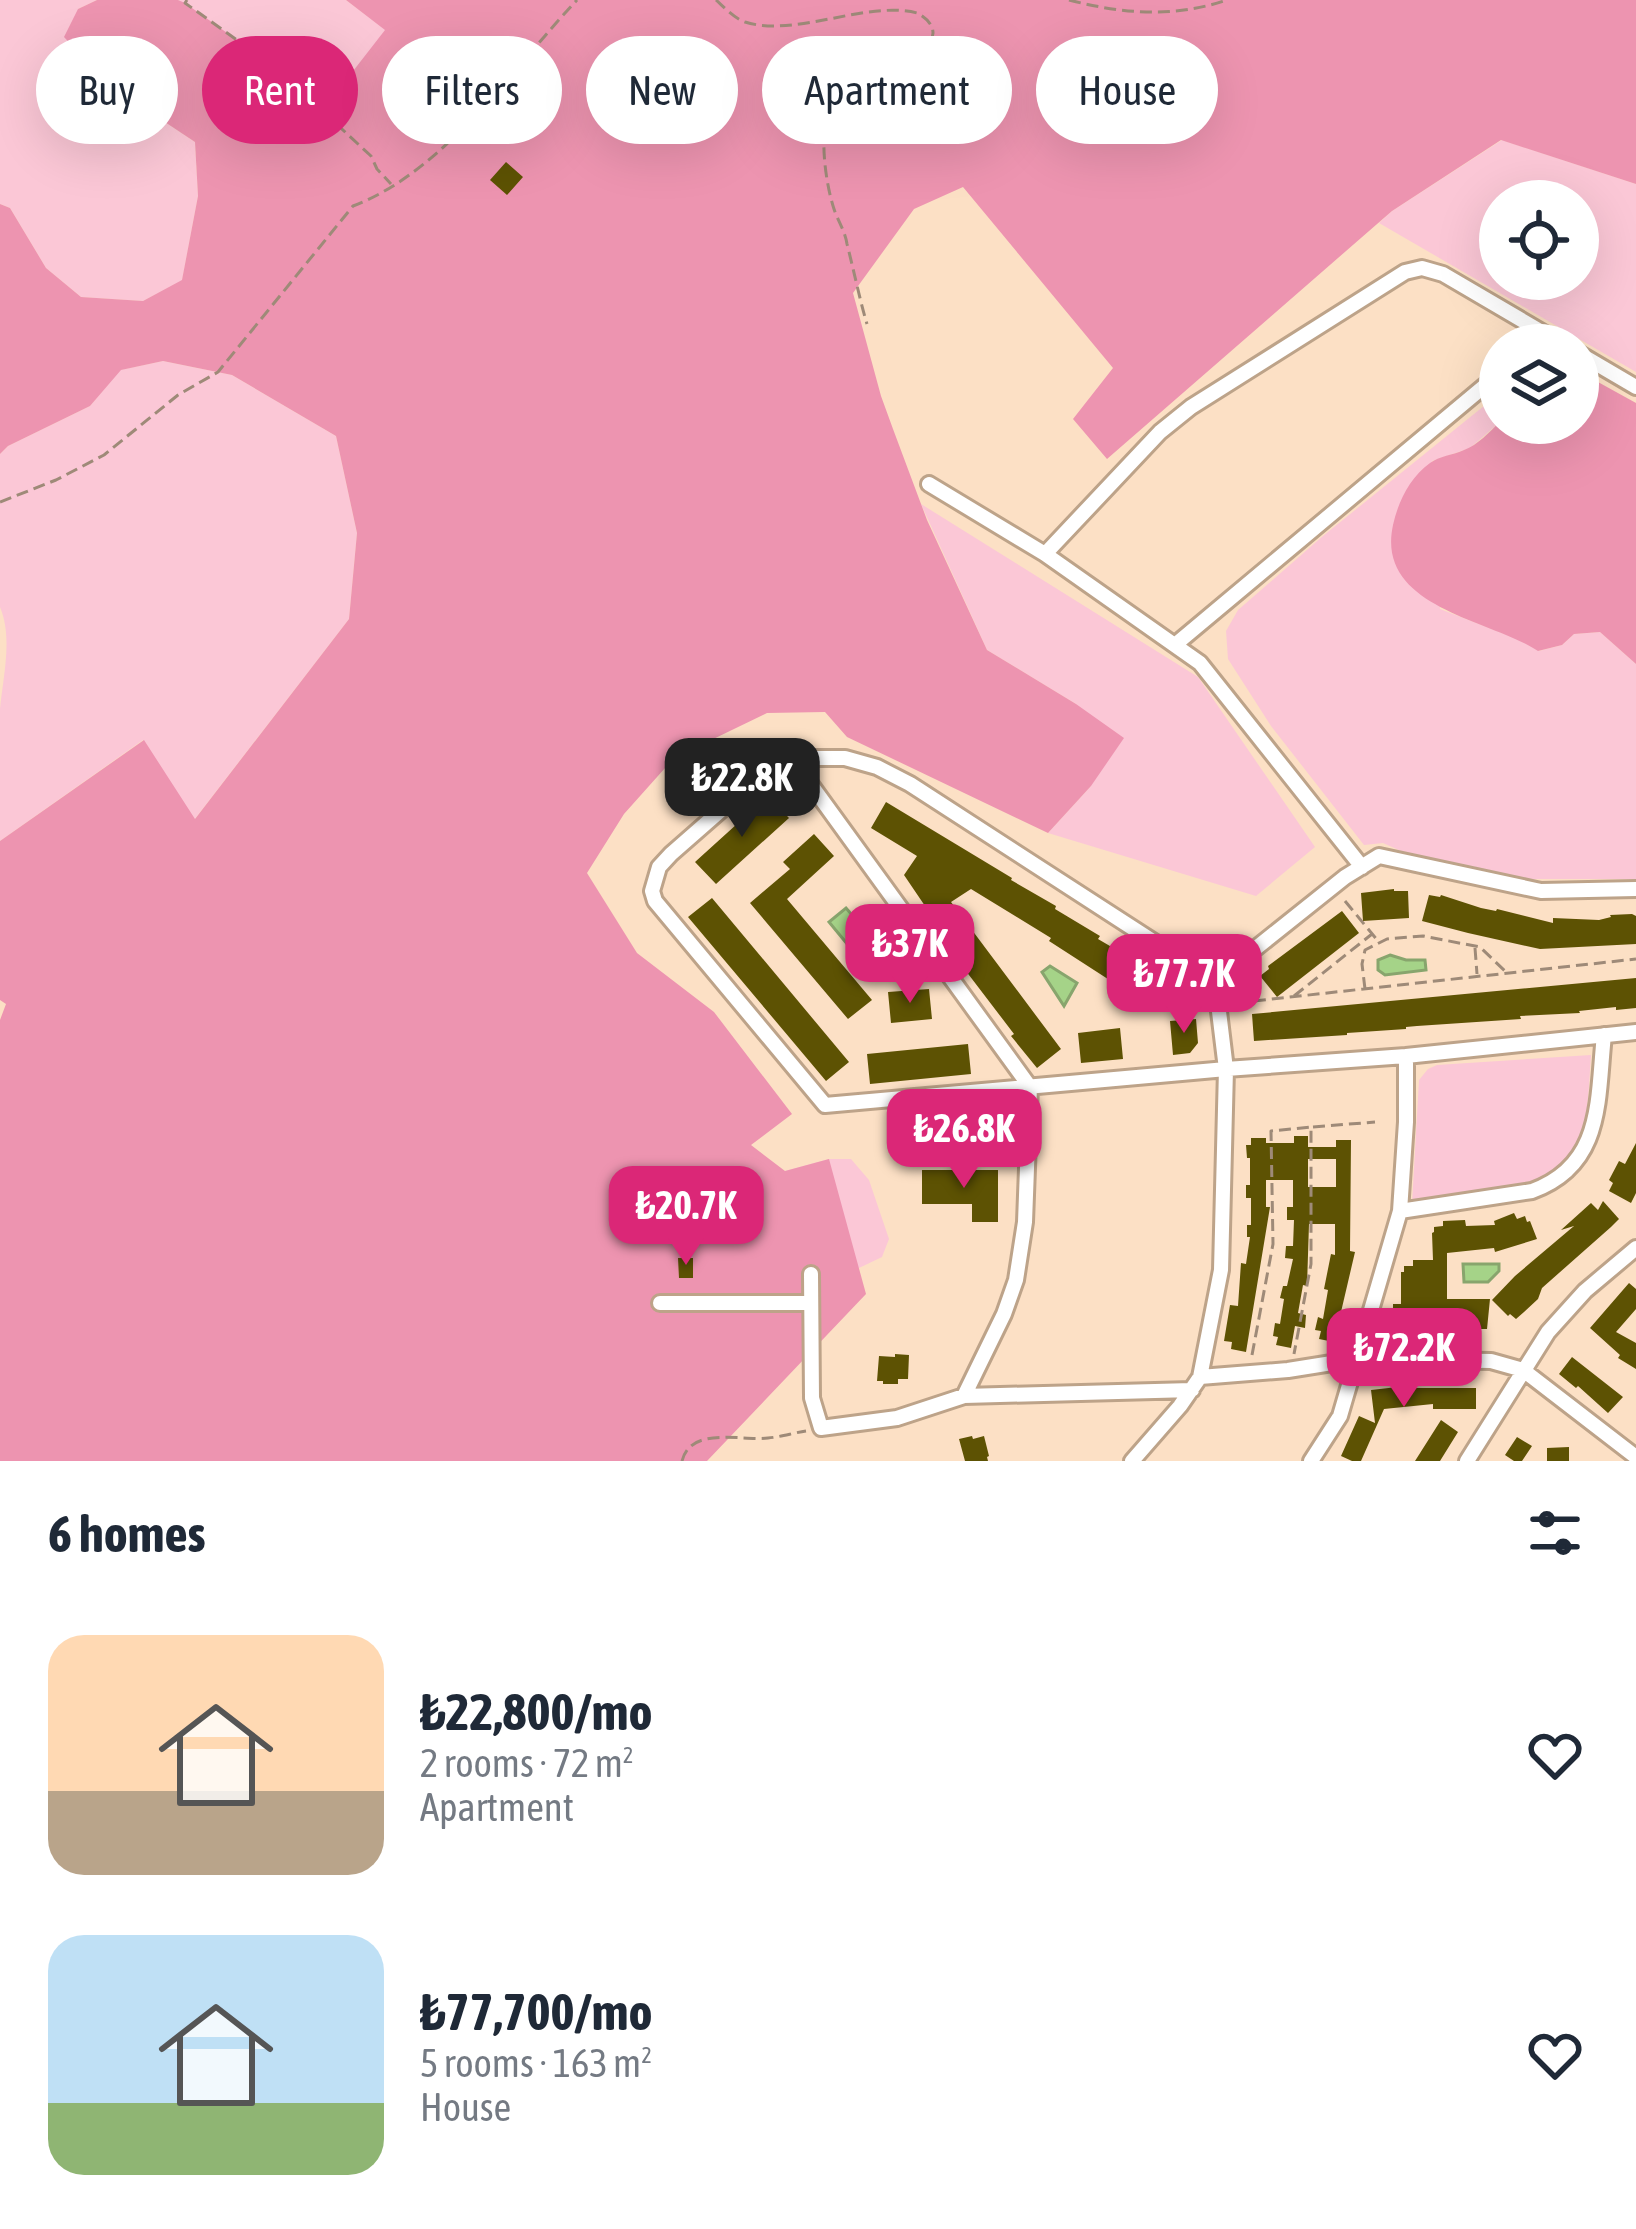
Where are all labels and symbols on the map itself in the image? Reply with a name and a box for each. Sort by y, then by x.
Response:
pin: ₺22.8K [644,738,840,840]
pin: ₺37K [839,904,981,1006]
pin: ₺77.7K [1086,934,1282,1036]
pin: ₺26.8K [866,1089,1062,1191]
pin: ₺20.7K [588,1166,784,1268]
pin: ₺72.2K [1306,1308,1502,1410]

